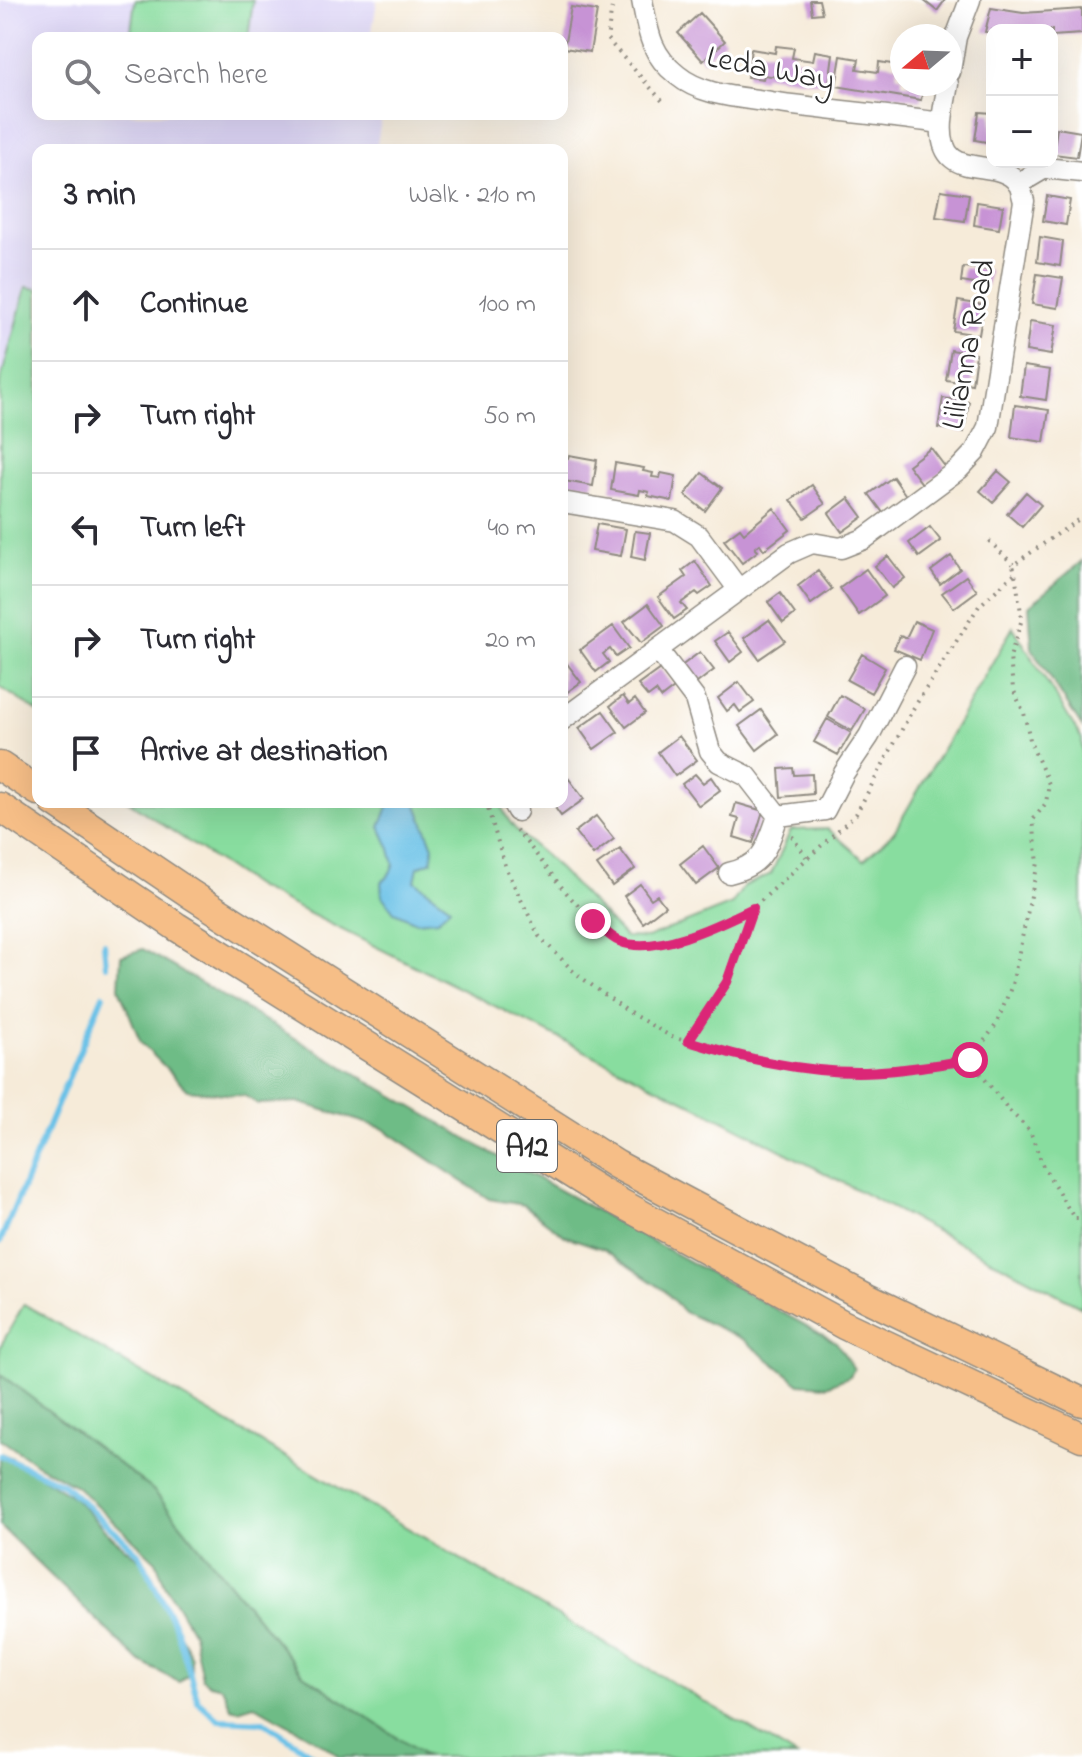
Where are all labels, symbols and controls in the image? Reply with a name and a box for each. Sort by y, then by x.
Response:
north arrow [890,24,962,96]
map controls [986,24,1058,168]
button: + [986,24,1058,96]
search box [32,32,568,120]
street label: Leda Way [702,35,838,106]
icon: search [60,54,104,98]
text: Search here [124,54,268,98]
button: − [986,96,1058,168]
text: 3 min [64,171,136,221]
text: Walk · 210 m [408,177,536,215]
street label: Lilianna Road [931,256,1010,434]
icon: ahead [64,283,108,327]
text: Continue [140,283,248,327]
text: 100 m [479,286,536,324]
icon: right [64,395,108,439]
text: Turn right [140,395,255,439]
text: 50 m [483,398,536,436]
icon: left [64,507,108,551]
text: Turn left [140,507,245,551]
text: 40 m [487,510,536,548]
icon: right [64,619,108,663]
text: Turn right [140,619,255,663]
text: 20 m [485,622,536,660]
icon: arrive [64,731,108,775]
text: Arrive at destination [140,731,388,775]
route end [575,903,611,939]
route start [952,1042,988,1078]
road number: A12 [497,1120,557,1172]

